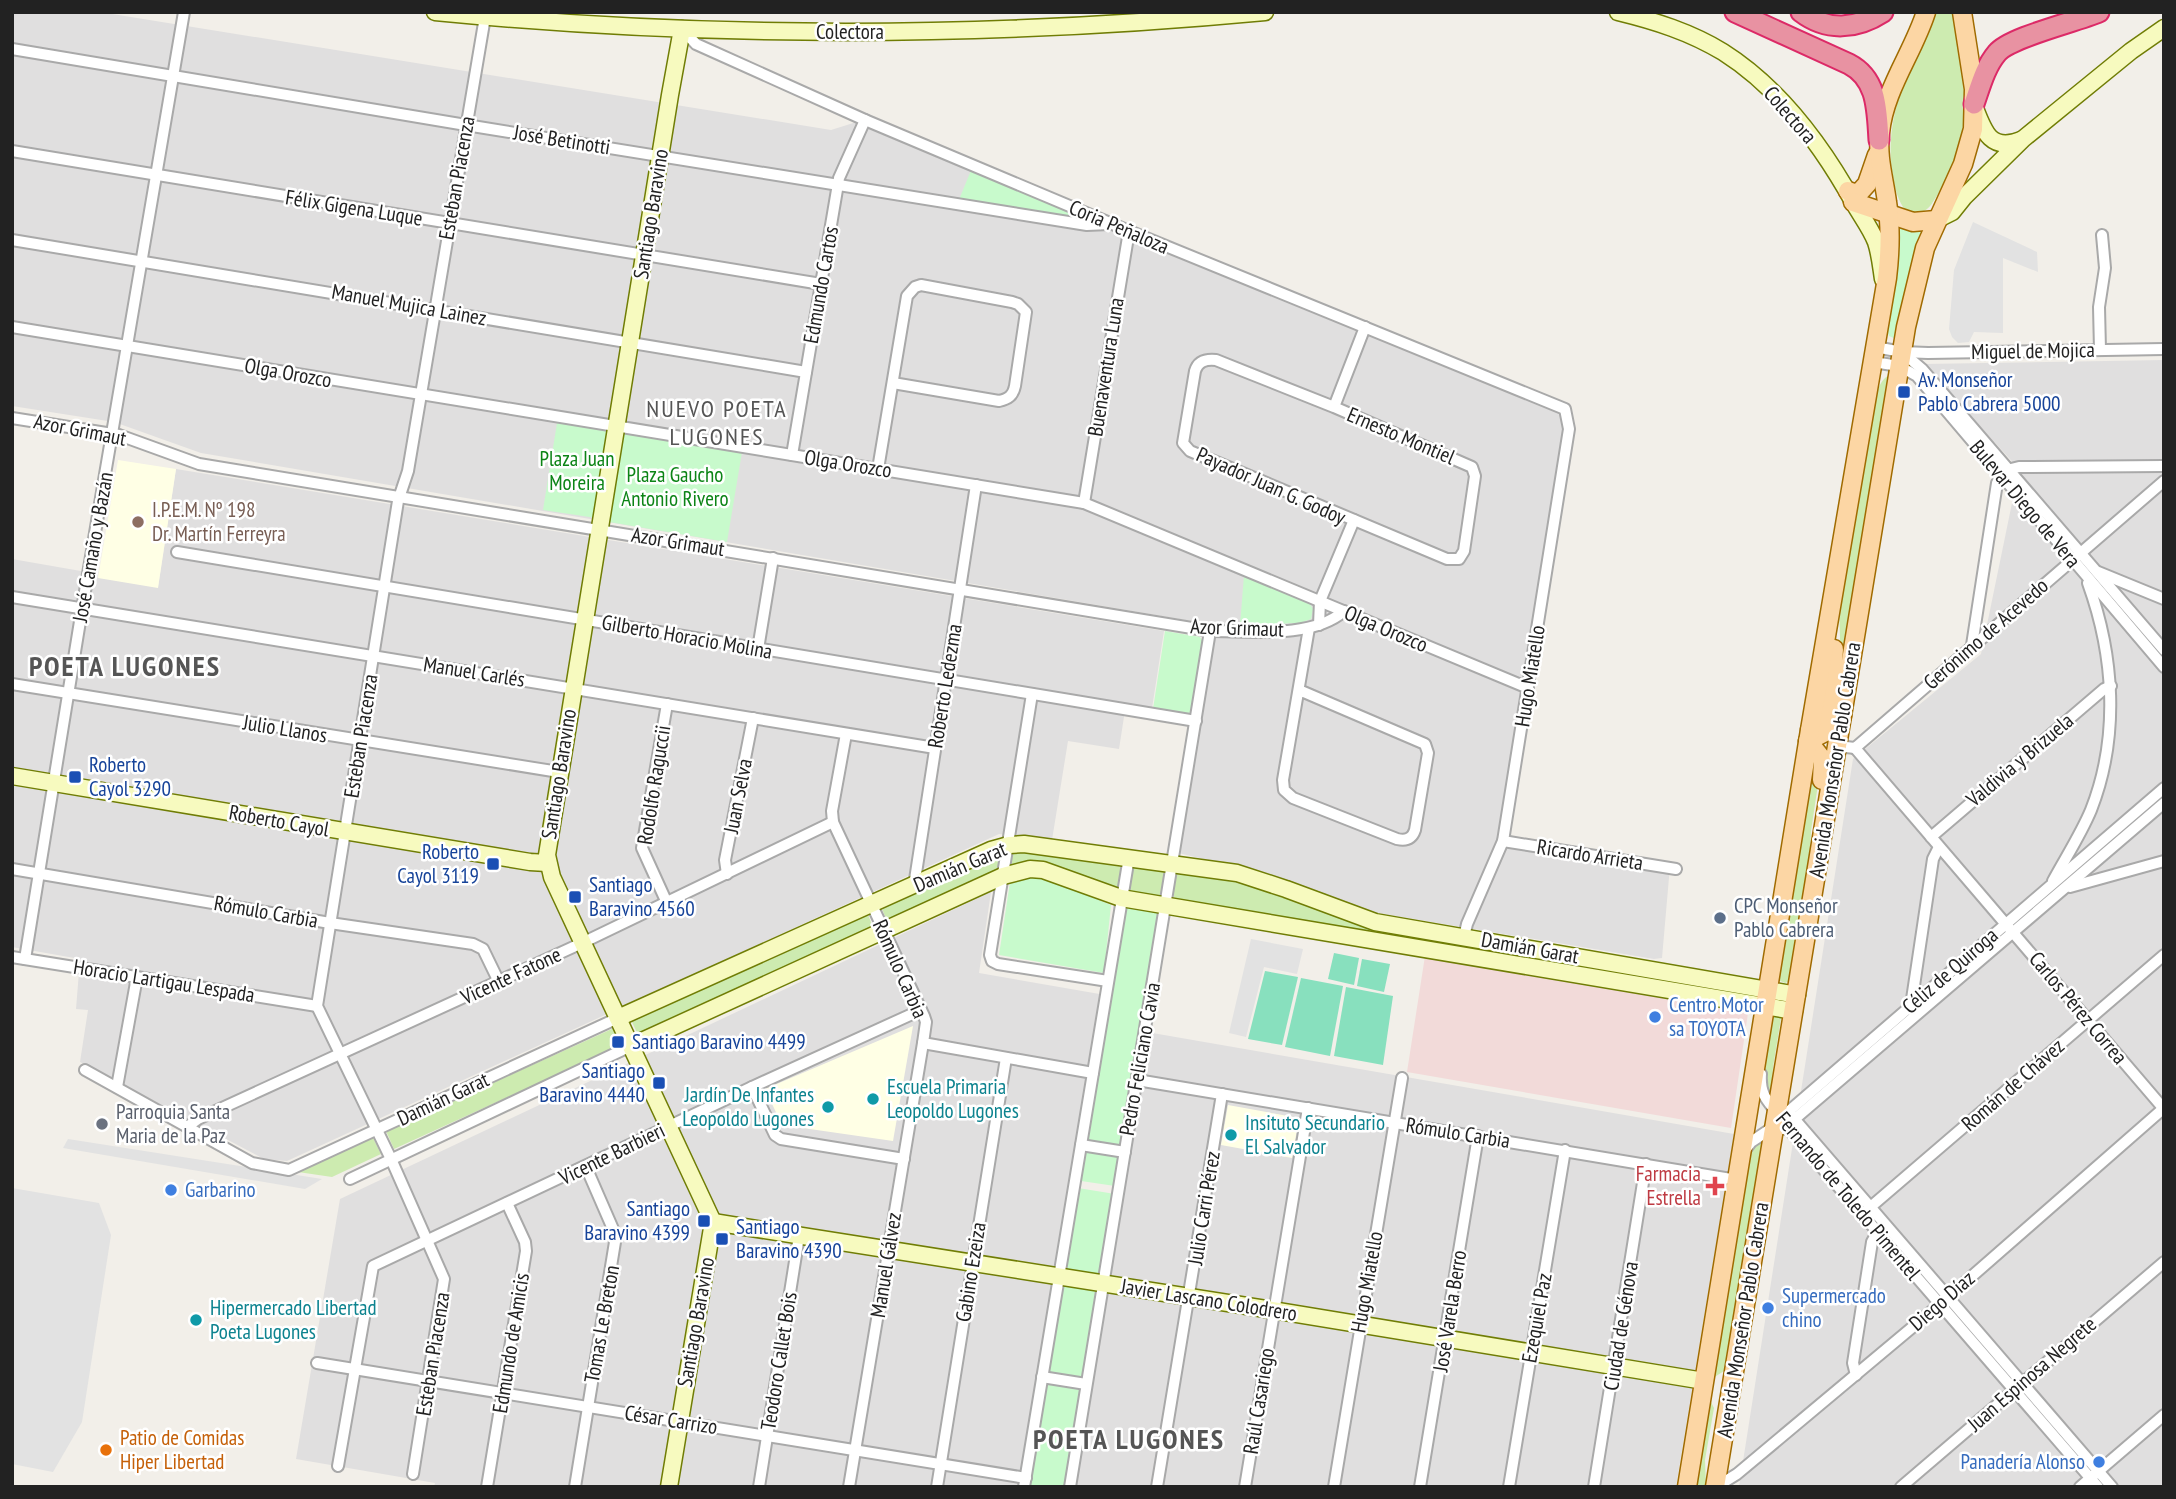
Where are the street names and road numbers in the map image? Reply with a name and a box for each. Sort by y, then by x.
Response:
street label: Colectora [816,18,884,45]
street label: Colectora [1758,80,1823,149]
street label: Esteban Piacenza [432,114,481,242]
street label: José Betinotti [511,118,612,160]
street label: Santiago Baravino [627,147,674,281]
street label: Félix Gigena Luque [284,183,425,232]
street label: Coria Peñaloza [1065,193,1173,260]
street label: Edmundo Cartos [797,224,844,346]
street label: Manuel Mujica Lainez [330,278,489,331]
street label: Buenaventura Luna [1081,296,1130,438]
street label: Miguel de Mojica [1971,336,2095,365]
street label: Olga Orozco [242,352,334,393]
street label: Ernesto Montiel [1343,401,1459,470]
street label: Azor Grimaut [31,407,129,452]
street label: Bulevar Diego de Vera [1964,434,2087,573]
street label: Payador Juan G. Godoy [1192,441,1350,531]
street label: Olga Orozco [803,443,894,484]
street label: José Camaño y Bazán [66,470,119,625]
street label: Azor Grimaut [630,521,727,562]
street label: Gerónimo de Acevedo [1918,572,2054,695]
street label: Olga Orozco [1340,599,1432,658]
street label: Gilberto Horacio Molina [600,608,774,665]
street label: Azor Grimaut [1190,612,1285,643]
street label: Roberto Ledezma [921,622,968,750]
street label: Hugo Miatello [1508,623,1551,729]
street label: Avenida Monseñor Pablo Cabrera [1803,640,1866,880]
street label: Manuel Carlés [421,650,527,693]
street label: Esteban Piacenza [337,672,384,800]
street label: Santiago Baravino [535,707,582,841]
street label: Valdivia y Brizuela [1960,707,2079,813]
street label: Julio Llanos [240,708,329,748]
street label: Rodolfo Raguccii [631,723,676,847]
street label: Juan Selva [717,756,758,836]
street label: Roberto Cayol [227,798,331,843]
street label: Ricardo Arrieta [1535,833,1645,876]
street label: Damián Garat [909,835,1011,898]
street label: Rómulo Carbia [212,889,320,934]
street label: Rómulo Carbia [867,915,934,1022]
street label: Céliz de Quiroga [1896,922,2003,1020]
street label: Damián Garat [1479,926,1581,969]
street label: Vicente Fatone [455,941,565,1011]
street label: Carlos Pérez Correa [2023,946,2133,1070]
street label: Horacio Lartigau Lespada [72,953,257,1008]
street label: Pedro Feliciano Cavia [1113,980,1166,1137]
street label: Román de Chávez [1956,1033,2070,1137]
street label: Damián Garat [392,1065,493,1132]
street label: Fernando de Toledo Pimentel [1770,1106,1927,1285]
street label: Rómulo Carbia [1404,1111,1512,1154]
street label: Vicente Barbieri [553,1116,669,1191]
street label: Julio Carri Pérez [1181,1149,1226,1268]
street label: Avenida Monseñor Pablo Cabrera [1711,1200,1774,1440]
street label: Manuel Gálvez [864,1210,907,1319]
street label: Gabino Ezeiza [949,1220,992,1324]
street label: Hugo Miatello [1344,1229,1389,1335]
street label: José Varela Berro [1426,1248,1472,1374]
street label: Santiago Baravino [671,1255,720,1389]
street label: Ciudad de Génova [1597,1260,1644,1392]
street label: Tomas Le Breton [578,1263,625,1385]
street label: Diego Díaz [1903,1265,1980,1336]
street label: Edmundo de Amicis [486,1271,535,1415]
street label: Ezequiel Paz [1515,1271,1558,1365]
street label: Javier Lascano Colodrero [1118,1272,1299,1327]
street label: Esteban Piacenza [409,1290,456,1418]
street label: Teodoro Callet Bois [754,1290,803,1432]
street label: Juan Espinosa Negrete [1961,1310,2102,1438]
street label: Raúl Casariego [1237,1346,1280,1456]
street label: César Carrizo [623,1399,719,1440]

